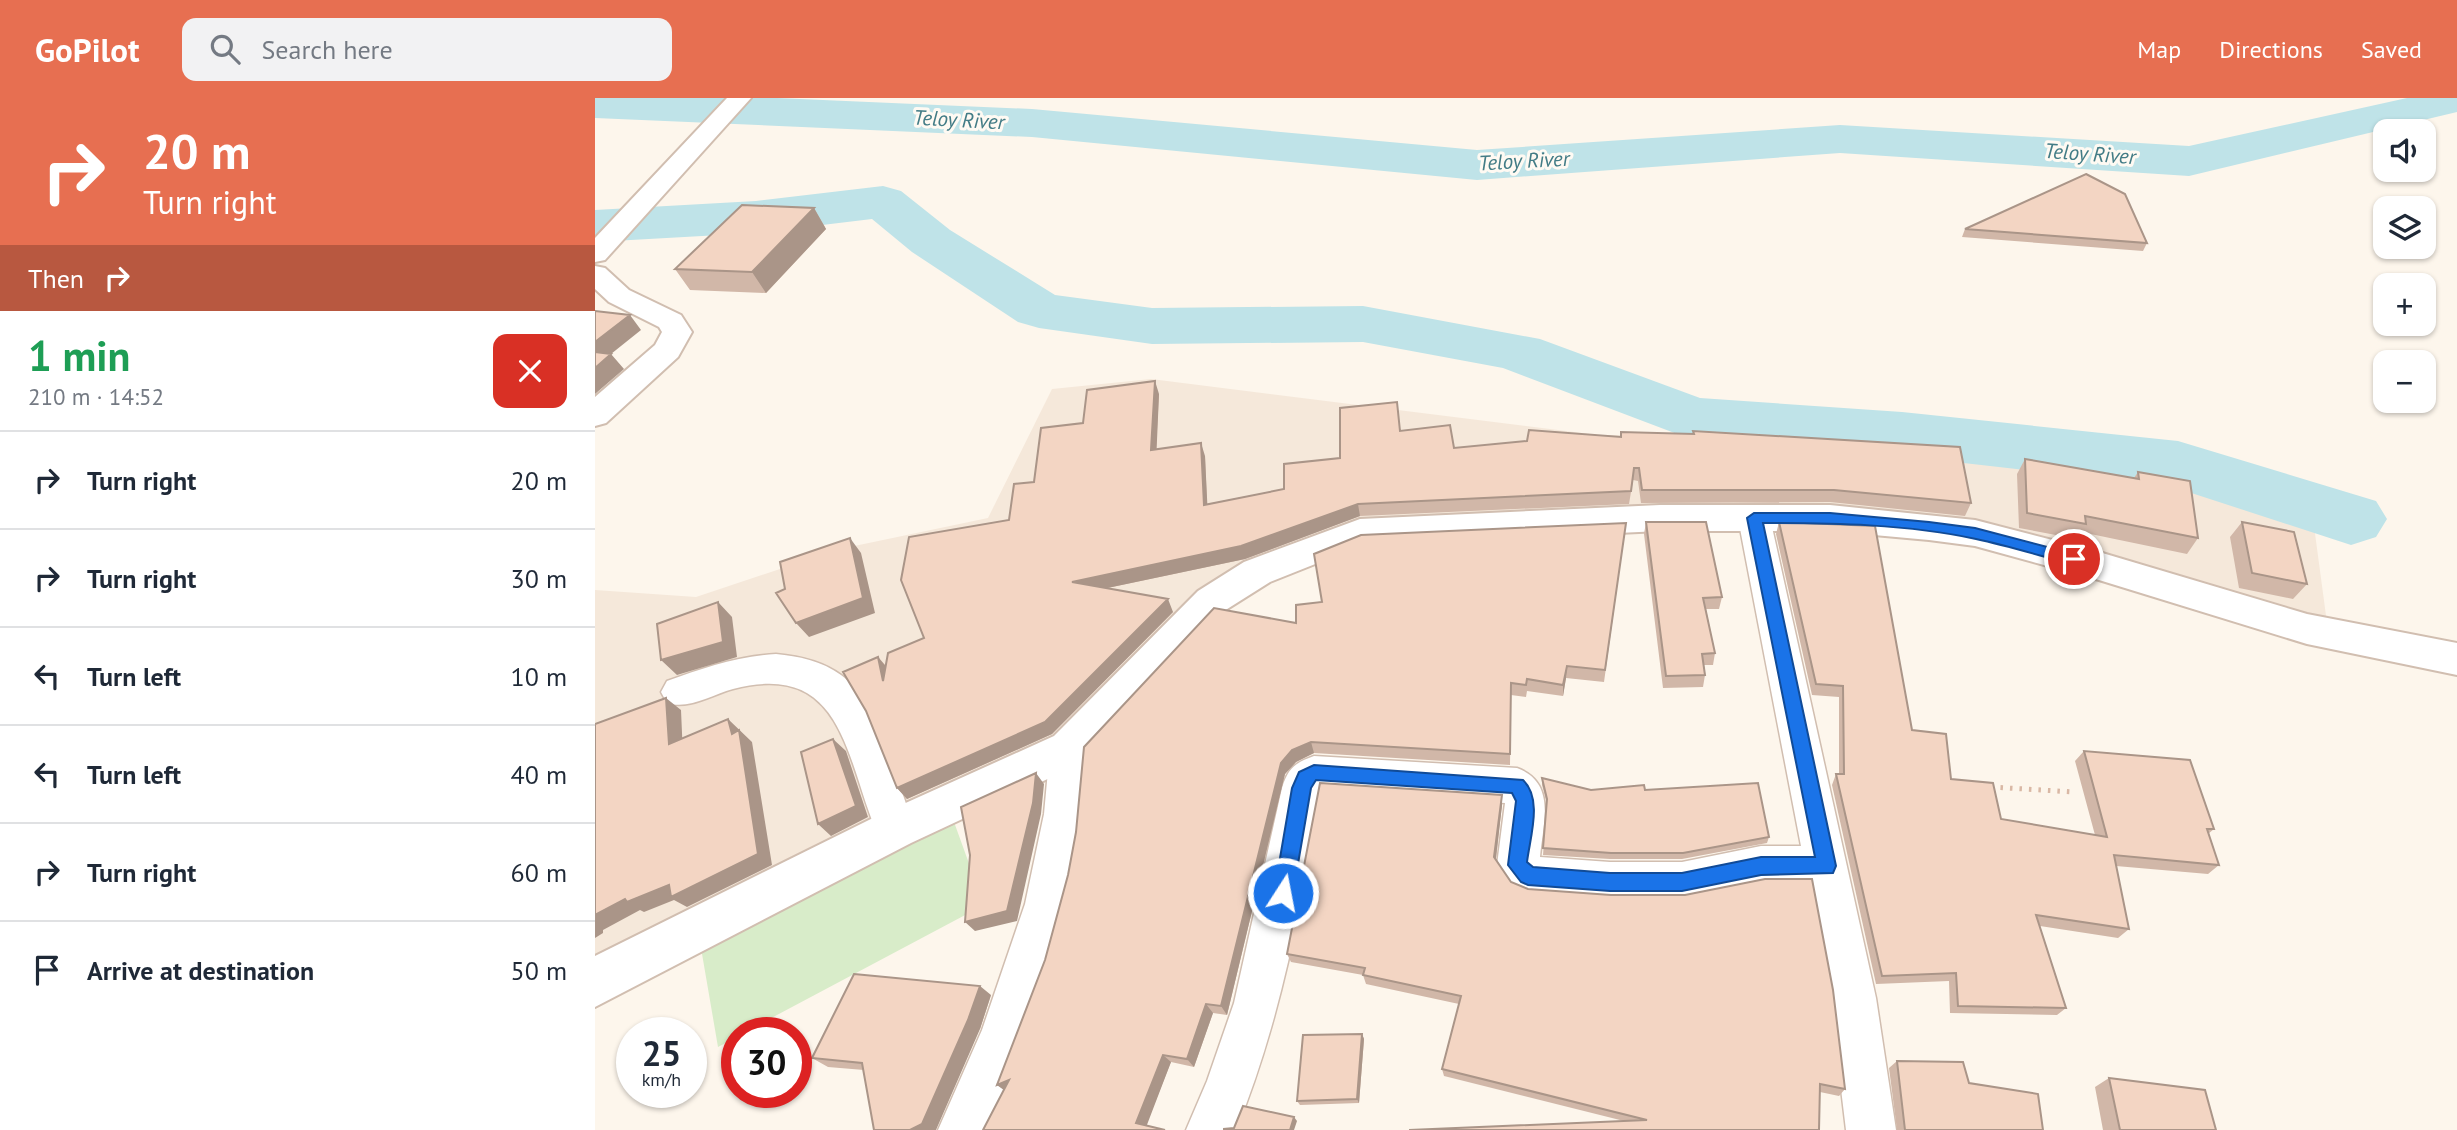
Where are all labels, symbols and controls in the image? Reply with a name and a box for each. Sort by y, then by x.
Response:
search box [182,18,672,81]
text: GoPilot [35,28,140,71]
icon: search [206,30,244,68]
text: Search here [262,33,393,66]
text: Map [2137,34,2181,65]
text: Directions [2219,34,2323,65]
text: Saved [2361,34,2422,65]
water label: Teloy River [913,104,1007,135]
text: 20 m [143,119,250,183]
map controls [2373,119,2436,413]
button: sound [2373,119,2436,182]
icon: right [28,126,119,217]
water label: Teloy River [2044,137,2139,170]
water label: Teloy River [1478,145,1572,176]
text: Turn right [143,181,277,223]
button: layers [2373,196,2436,259]
icon: right [98,259,136,297]
text: Then [28,262,84,295]
button: + [2373,273,2436,336]
text: 1 min [28,328,130,383]
button: close [493,334,567,408]
button: − [2373,350,2436,413]
text: 210 m · 14:52 [28,382,164,411]
icon: right [28,461,66,499]
text: Turn right [87,464,196,497]
text: 20 m [511,464,567,497]
pin [2044,529,2104,589]
icon: arrive [2055,540,2093,578]
icon: right [28,559,66,597]
text: Turn right [87,562,196,595]
text: 30 m [511,562,567,595]
icon: left [28,657,66,695]
text: Turn left [87,660,181,693]
text: 10 m [511,660,567,693]
icon: left [28,755,66,793]
text: Turn left [87,758,181,791]
text: 40 m [511,758,567,791]
icon: right [28,853,66,891]
text: Turn right [87,856,196,889]
text: 60 m [511,856,567,889]
position arrow [1246,856,1320,930]
icon: arrive [28,951,66,989]
text: Arrive at destination [87,954,314,987]
text: 50 m [511,954,567,987]
speed limit sign: 30 [721,1017,812,1108]
text: 25 [642,1030,681,1076]
text: km/h [642,1068,681,1091]

